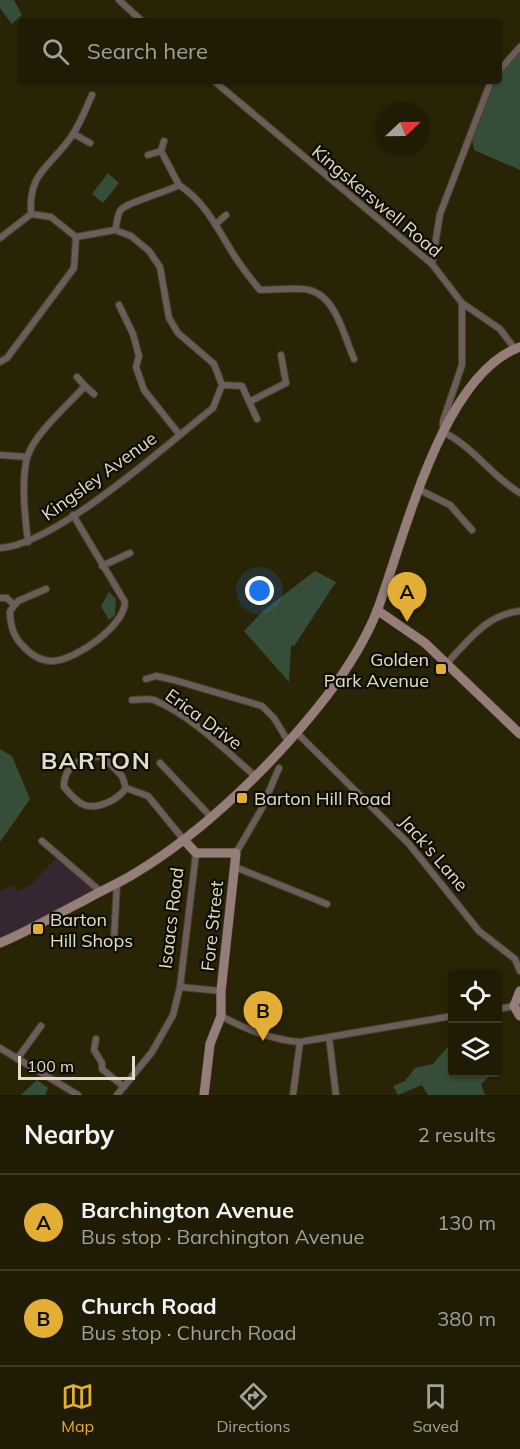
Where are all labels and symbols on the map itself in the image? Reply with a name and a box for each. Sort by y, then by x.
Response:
north arrow [376,102,430,156]
street label: Kingskerswell Road [307,140,447,262]
street label: Kingsley Avenue [37,426,161,526]
pin: A [388,572,426,622]
your location [245,576,274,605]
place label: Golden Park Avenue [324,648,429,692]
marker: Golden Park Avenue [434,662,448,676]
street label: Erica Drive [161,683,247,755]
district label: BARTON [41,745,151,775]
place label: Barton Hill Road [254,787,391,810]
marker: Barton Hill Road [235,791,249,805]
street label: Jack's Lane [395,810,473,896]
street label: Isaacs Road [153,866,189,970]
street label: Fore Street [196,880,228,972]
place label: Barton Hill Shops [50,908,133,952]
marker: Barton Hill Shops [31,922,45,936]
pin: B [244,992,282,1041]
scale bar [18,1053,135,1080]

